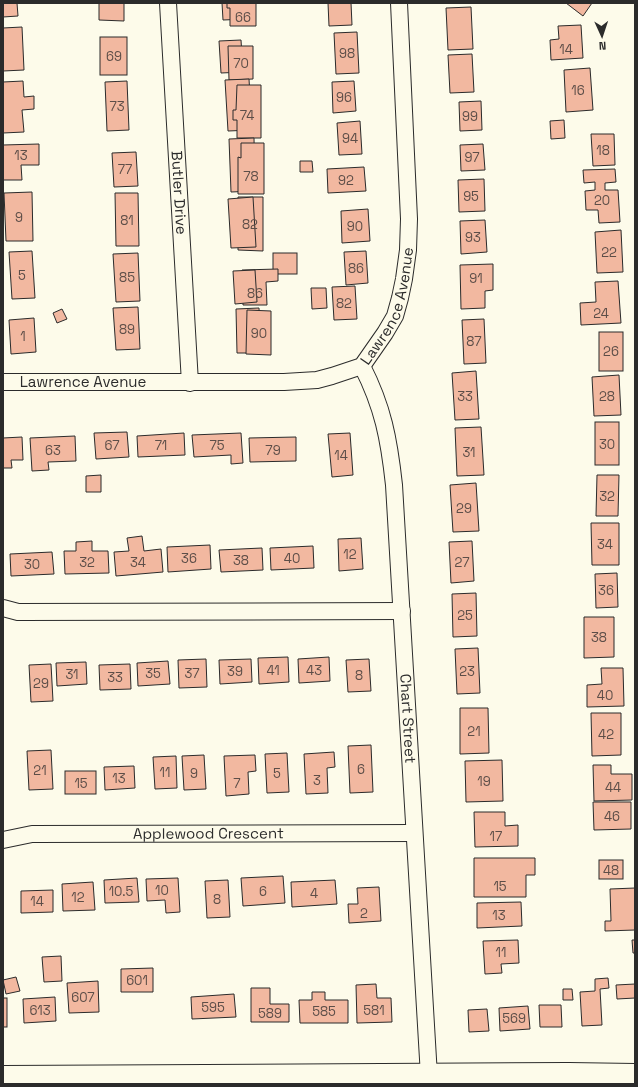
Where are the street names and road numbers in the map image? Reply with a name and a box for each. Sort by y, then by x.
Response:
street label: Butler Drive [168,150,191,235]
street label: Lawrence Avenue [356,246,417,368]
street label: Lawrence Avenue [20,372,146,391]
street label: Chart Street [396,673,420,764]
street label: Applewood Crescent [133,823,284,843]

